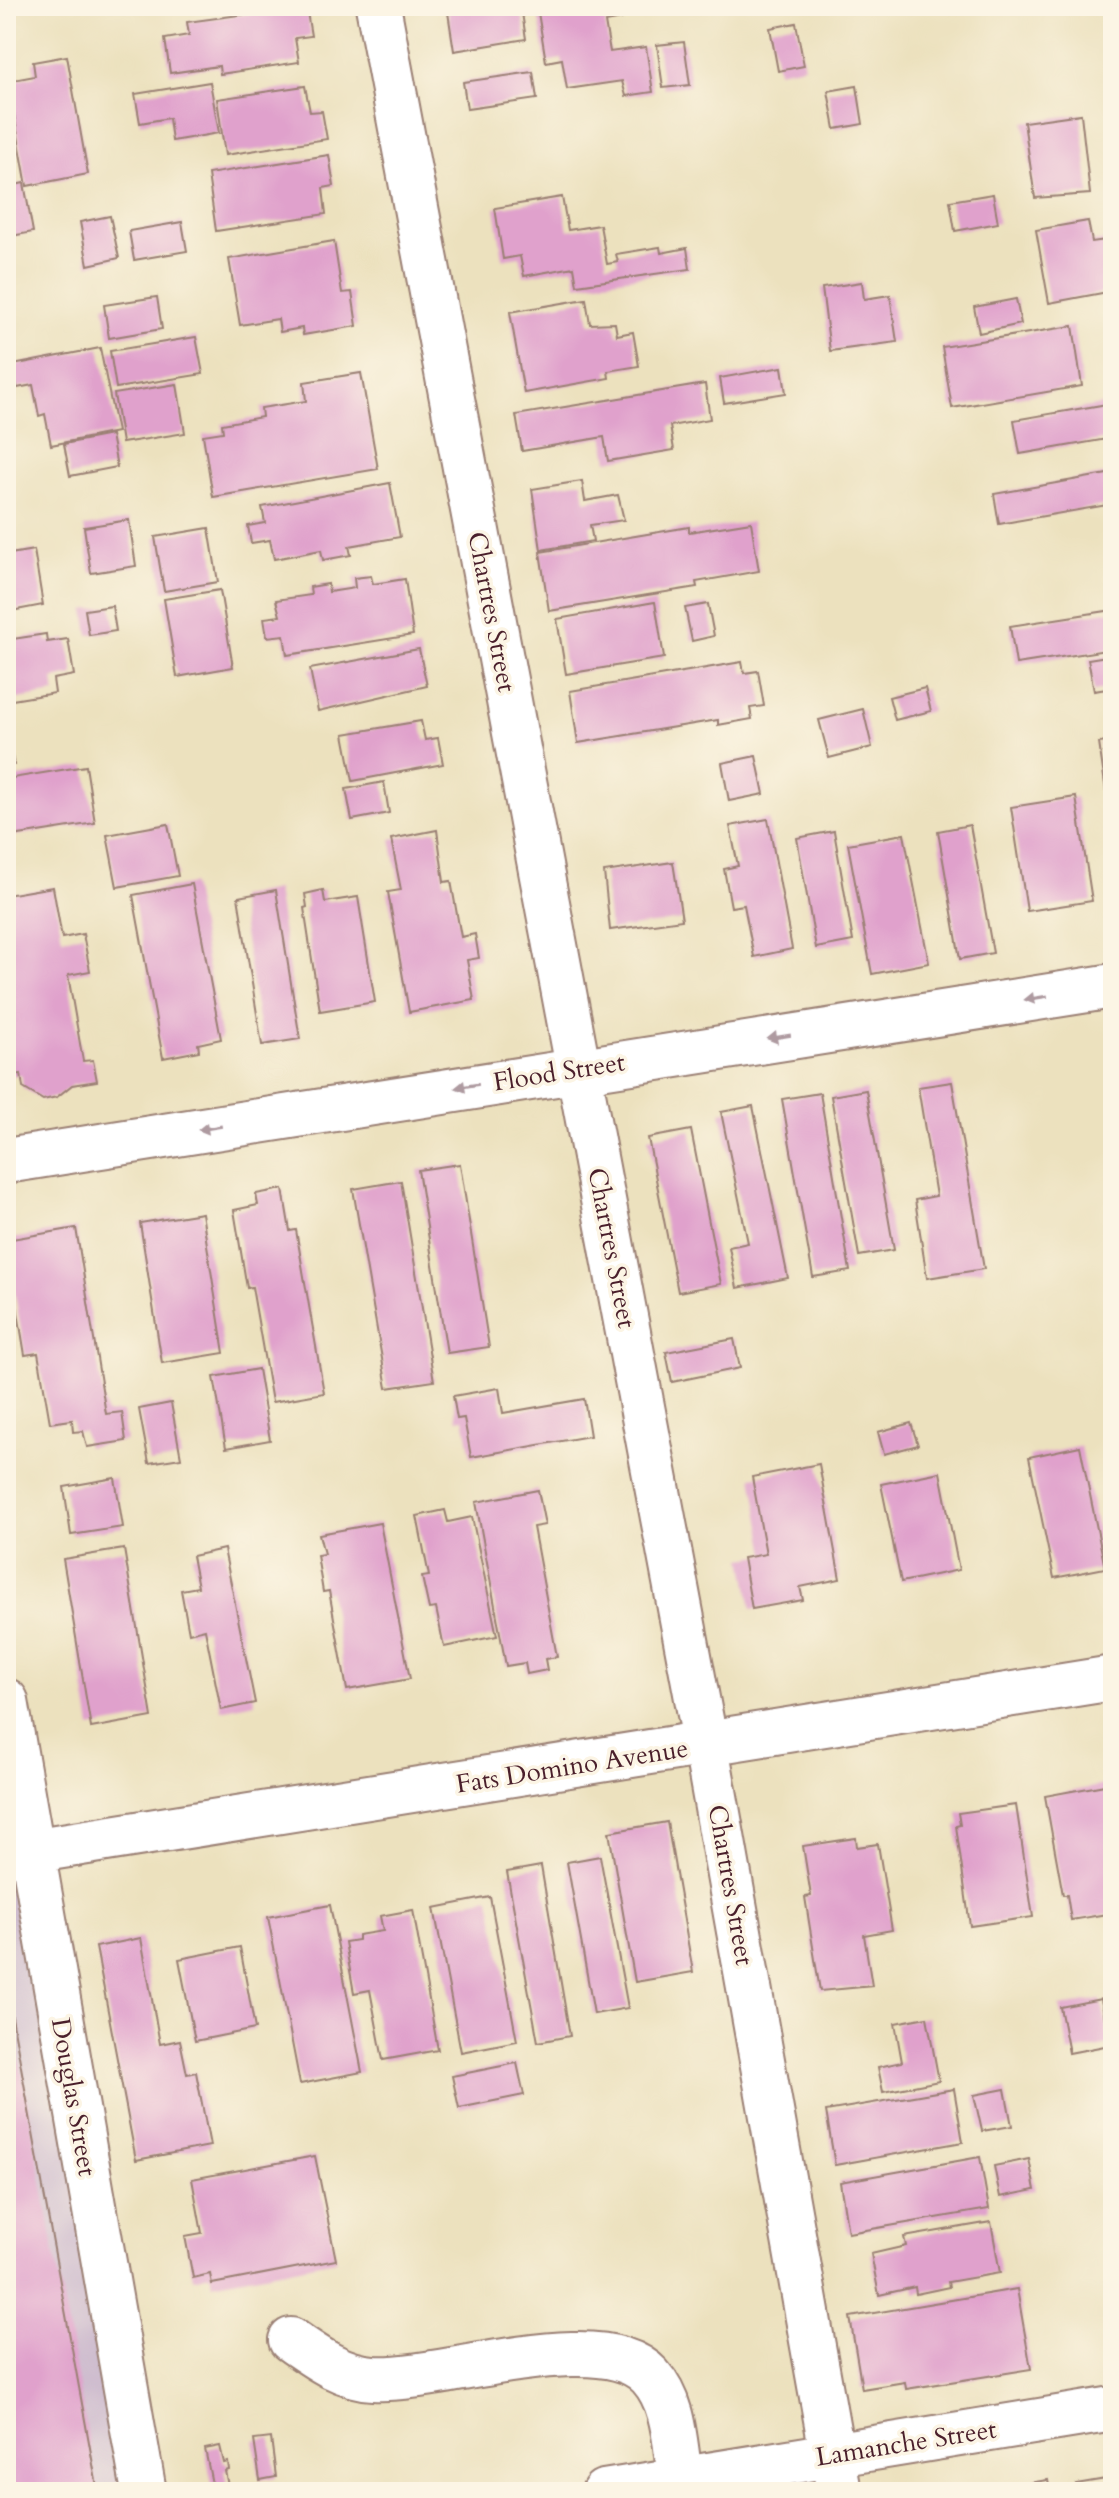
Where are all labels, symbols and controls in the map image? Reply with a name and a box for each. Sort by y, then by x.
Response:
street label: Chartres Street [459,529,525,695]
one-way arrow [1023,992,1048,1004]
one-way arrow [766,1031,791,1044]
street label: Flood Street [491,1044,627,1100]
one-way arrow [454,1081,479,1093]
one-way arrow [197,1122,222,1135]
street label: Chartres Street [579,1165,645,1331]
street label: Fats Domino Avenue [453,1730,691,1802]
street label: Chartres Street [700,1802,762,1968]
street label: Douglas Street [43,2015,105,2179]
street label: Lamanche Street [813,2411,999,2475]

